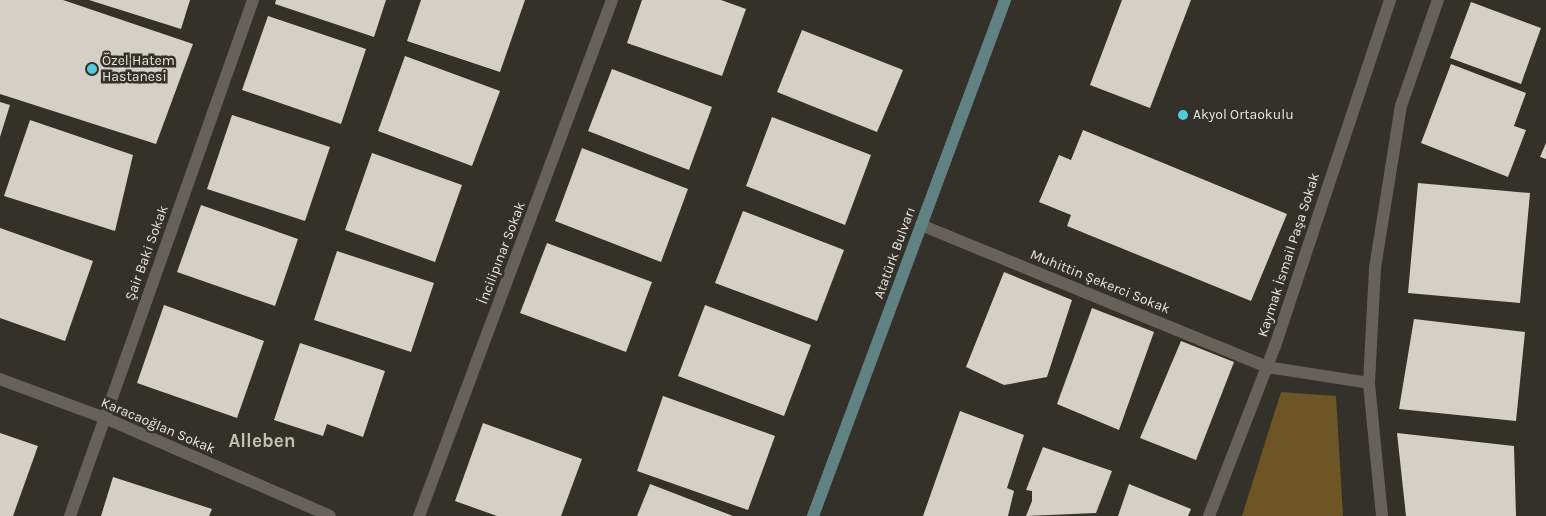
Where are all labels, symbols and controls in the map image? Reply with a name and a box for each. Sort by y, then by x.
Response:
place label: Özel Hatem Hastanesi [102,53,175,85]
marker: Özel Hatem Hastanesi [86,63,98,75]
place label: Akyol Ortaokulu [1193,107,1294,123]
marker: Akyol Ortaokulu [1177,109,1189,121]
street label: Kaymak İsmail Paşa Sokak [1254,171,1324,339]
street label: İncilipınar Sokak [475,199,529,307]
street label: Şair Baki Sokak [122,203,172,303]
street label: Atatürk Bulvarı [871,205,919,301]
street label: Muhittin Şekerci Sokak [1028,246,1172,318]
street label: Karacaoğlan Sokak [98,394,218,458]
district label: Alleben [228,431,296,453]

